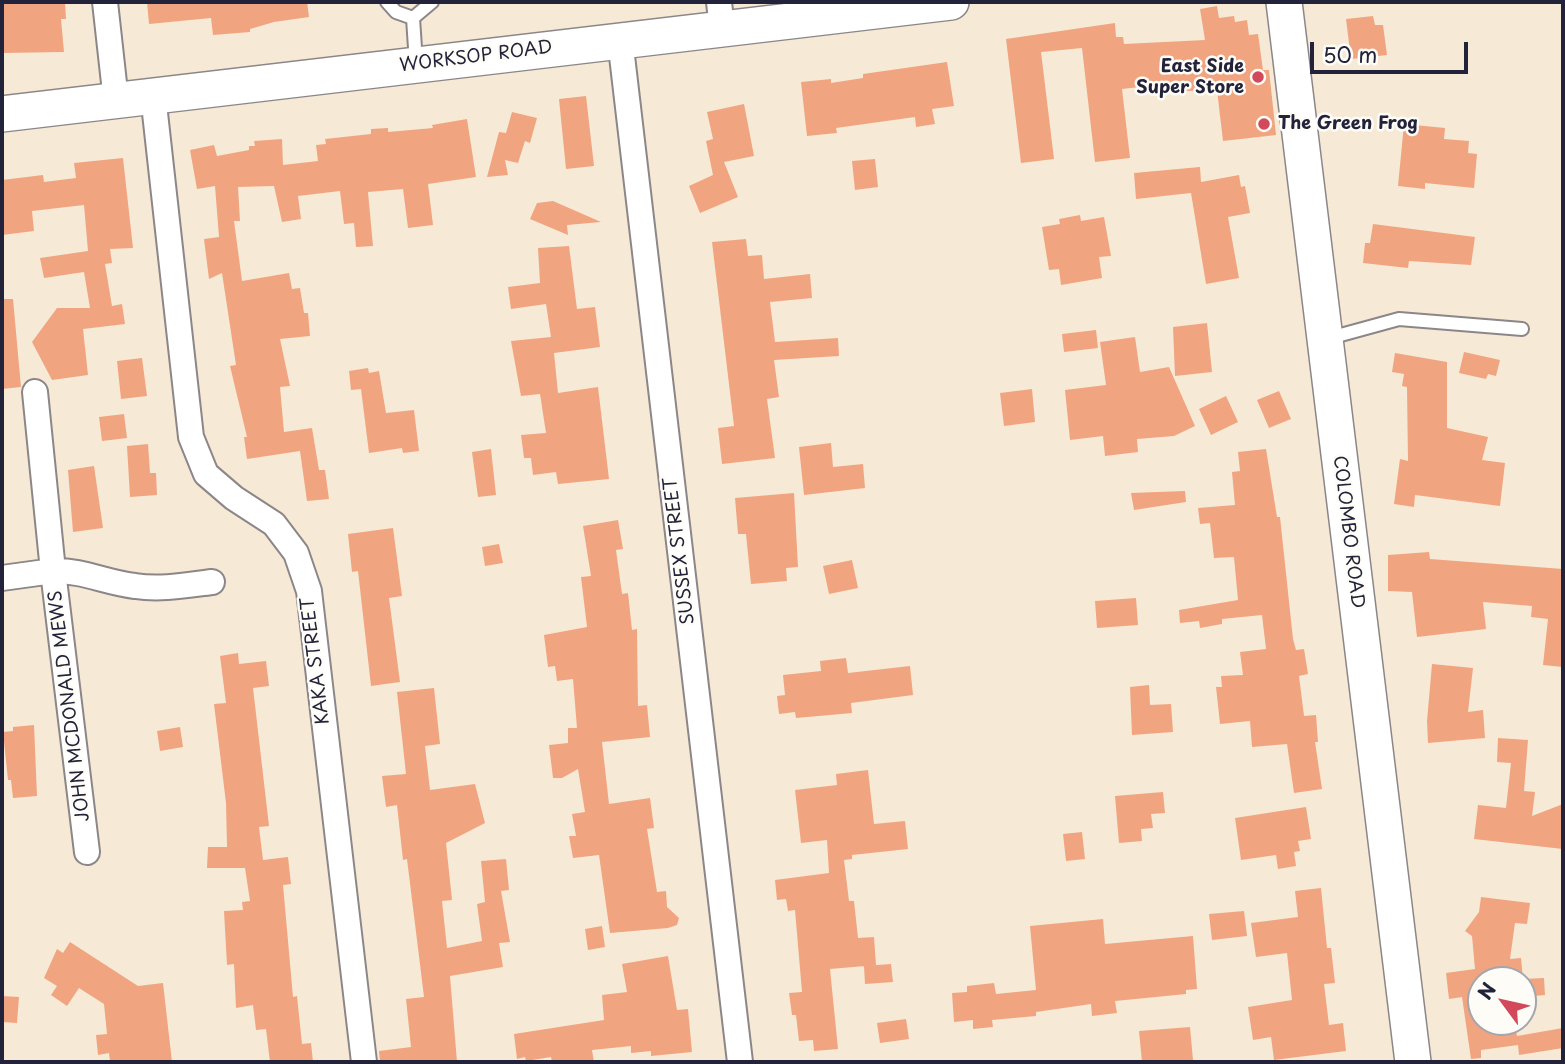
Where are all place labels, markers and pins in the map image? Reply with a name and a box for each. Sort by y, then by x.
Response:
place label: East Side Super Store [1136,56,1244,98]
marker: East Side Super Store [1250,69,1266,85]
place label: The Green Frog [1278,113,1418,135]
marker: The Green Frog [1256,116,1272,132]

